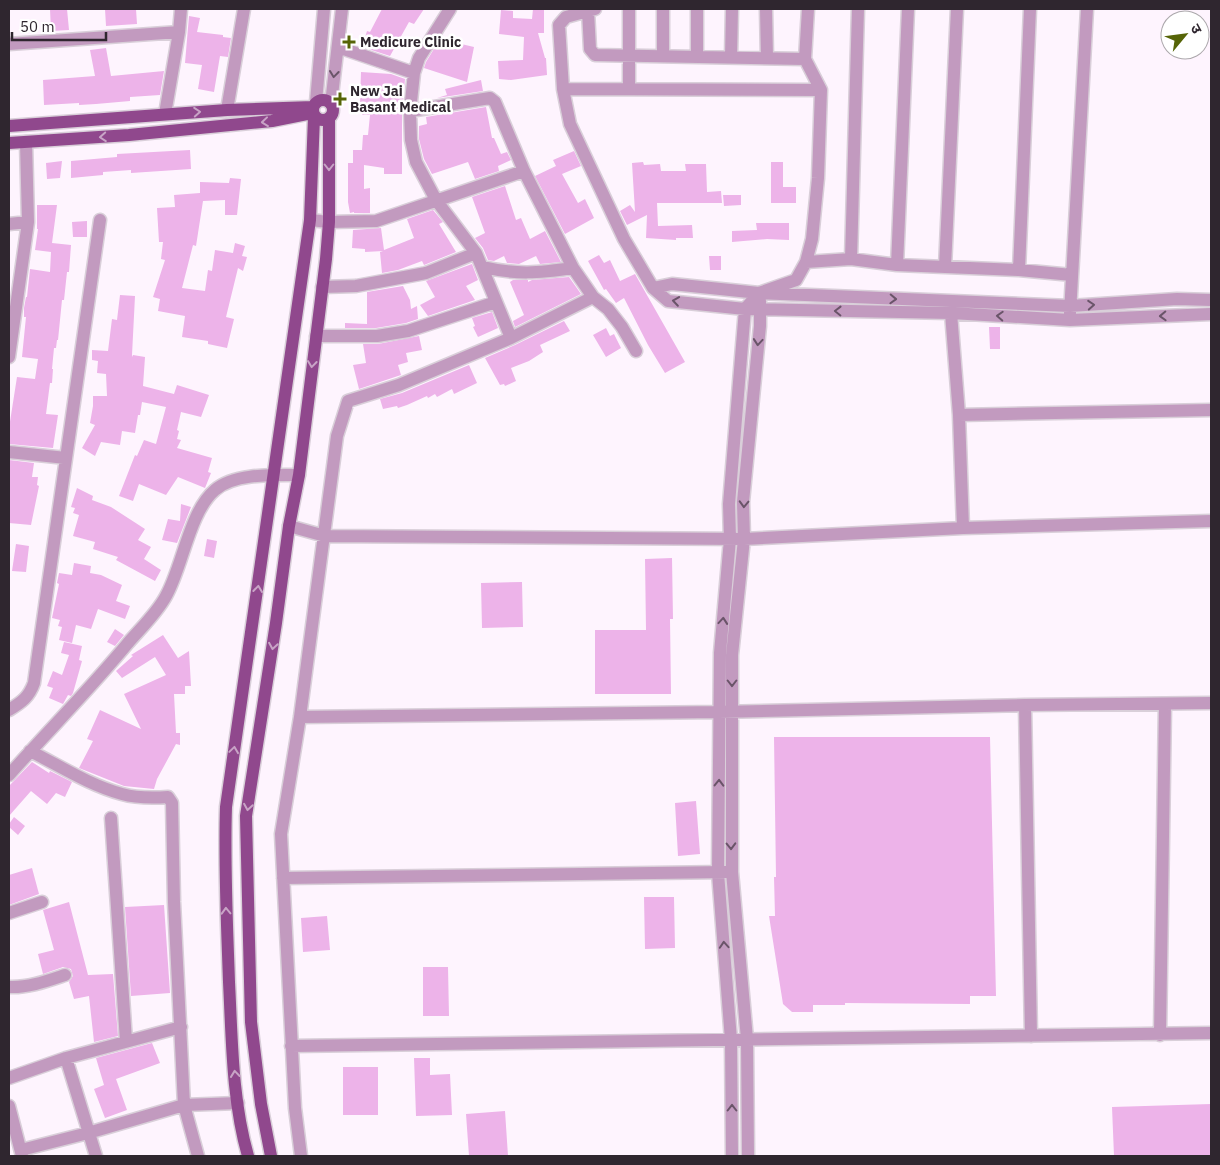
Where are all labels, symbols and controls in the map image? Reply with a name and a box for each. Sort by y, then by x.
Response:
scale bar [12,10,106,42]
north arrow [1160,10,1210,60]
text: 50 m [20,17,55,36]
text: उ [1187,21,1207,37]
place label: Medicure Clinic [360,33,461,51]
marker: Medicure Clinic [342,35,356,49]
one-way arrow [329,70,340,78]
place label: New Jai Basant Medical [350,82,451,116]
marker: New Jai Basant Medical [334,93,346,105]
one-way arrow [193,106,201,117]
one-way arrow [260,116,268,127]
one-way arrow [98,131,106,142]
one-way arrow [324,164,334,172]
one-way arrow [890,293,898,304]
one-way arrow [671,296,679,307]
one-way arrow [1087,299,1095,310]
one-way arrow [834,306,842,316]
one-way arrow [996,311,1004,322]
one-way arrow [1158,311,1166,322]
one-way arrow [753,338,764,346]
one-way arrow [307,360,318,368]
one-way arrow [738,500,749,508]
one-way arrow [252,585,263,593]
one-way arrow [717,616,728,624]
one-way arrow [268,642,278,650]
one-way arrow [726,679,737,687]
one-way arrow [229,745,239,754]
one-way arrow [713,779,724,787]
one-way arrow [243,802,253,811]
one-way arrow [726,842,736,850]
one-way arrow [221,907,232,915]
one-way arrow [719,941,730,949]
one-way arrow [229,1069,240,1077]
one-way arrow [727,1103,737,1111]

